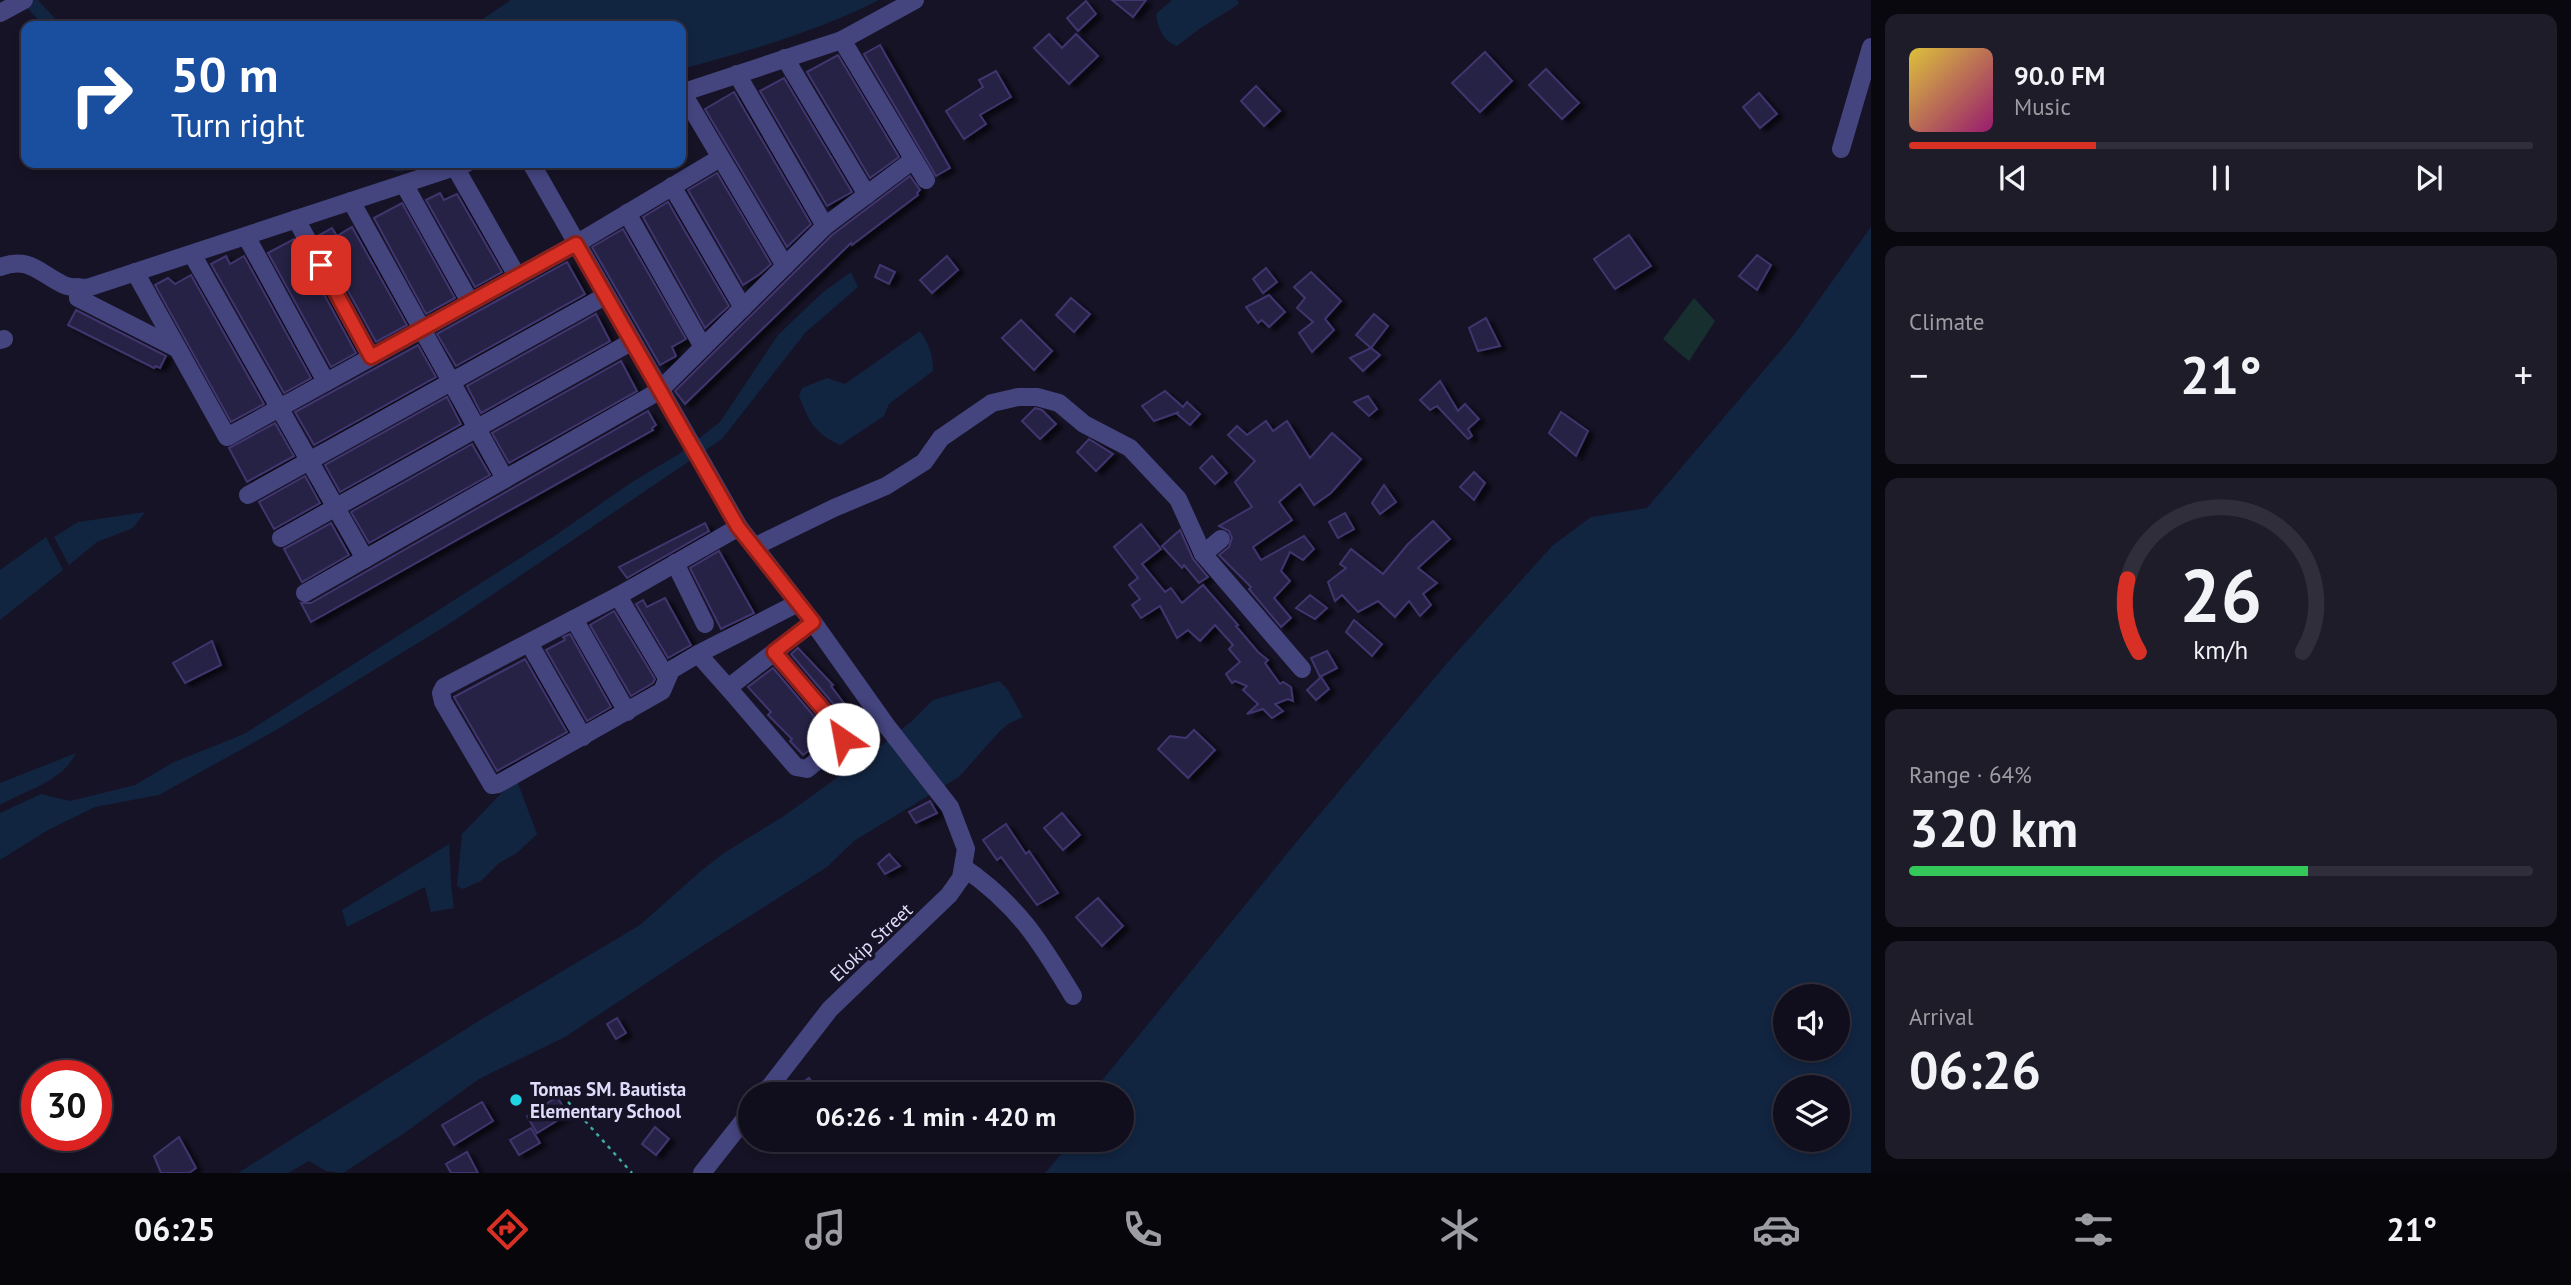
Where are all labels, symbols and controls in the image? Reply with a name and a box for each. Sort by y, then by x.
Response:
text: 50 m [171,42,278,106]
icon: right [56,49,147,140]
text: 90.0 FM [2014,59,2105,92]
text: Music [2014,92,2071,121]
text: Turn right [171,104,305,146]
icon: previous [1994,159,2032,197]
icon: pause [2202,159,2240,197]
icon: next [2410,159,2448,197]
pin [291,235,351,295]
icon: arrive [302,246,340,284]
text: Climate [1909,307,1984,336]
text: 21° [2180,341,2262,408]
text: − [1909,350,1928,399]
text: + [2514,350,2533,399]
text: 26 [2180,549,2262,643]
text: km/h [2194,634,2248,666]
position arrow [806,702,880,776]
text: Range · 64% [1909,760,2032,789]
text: 320 km [1909,794,2078,861]
street label: Elokip Street [825,897,918,986]
map controls [1773,984,1850,1152]
button: sound [1773,984,1850,1061]
text: Arrival [1909,1002,1973,1031]
text: 06:26 [1909,1036,2041,1103]
speed limit sign: 30 [21,1060,112,1151]
button: layers [1773,1075,1850,1152]
place label: Tomas SM. Bautista Elementary School [530,1077,686,1123]
marker: Tomas SM. Bautista Elementary School [508,1092,524,1108]
text: 06:26 · 1 min · 420 m [816,1100,1056,1133]
icon: directions [483,1205,532,1254]
icon: music [801,1205,850,1254]
icon: phone [1118,1205,1167,1254]
icon: climate [1435,1205,1484,1254]
icon: car [1752,1205,1801,1254]
icon: filters [2069,1205,2118,1254]
text: 06:25 [134,1208,215,1250]
text: 21° [2387,1208,2437,1250]

